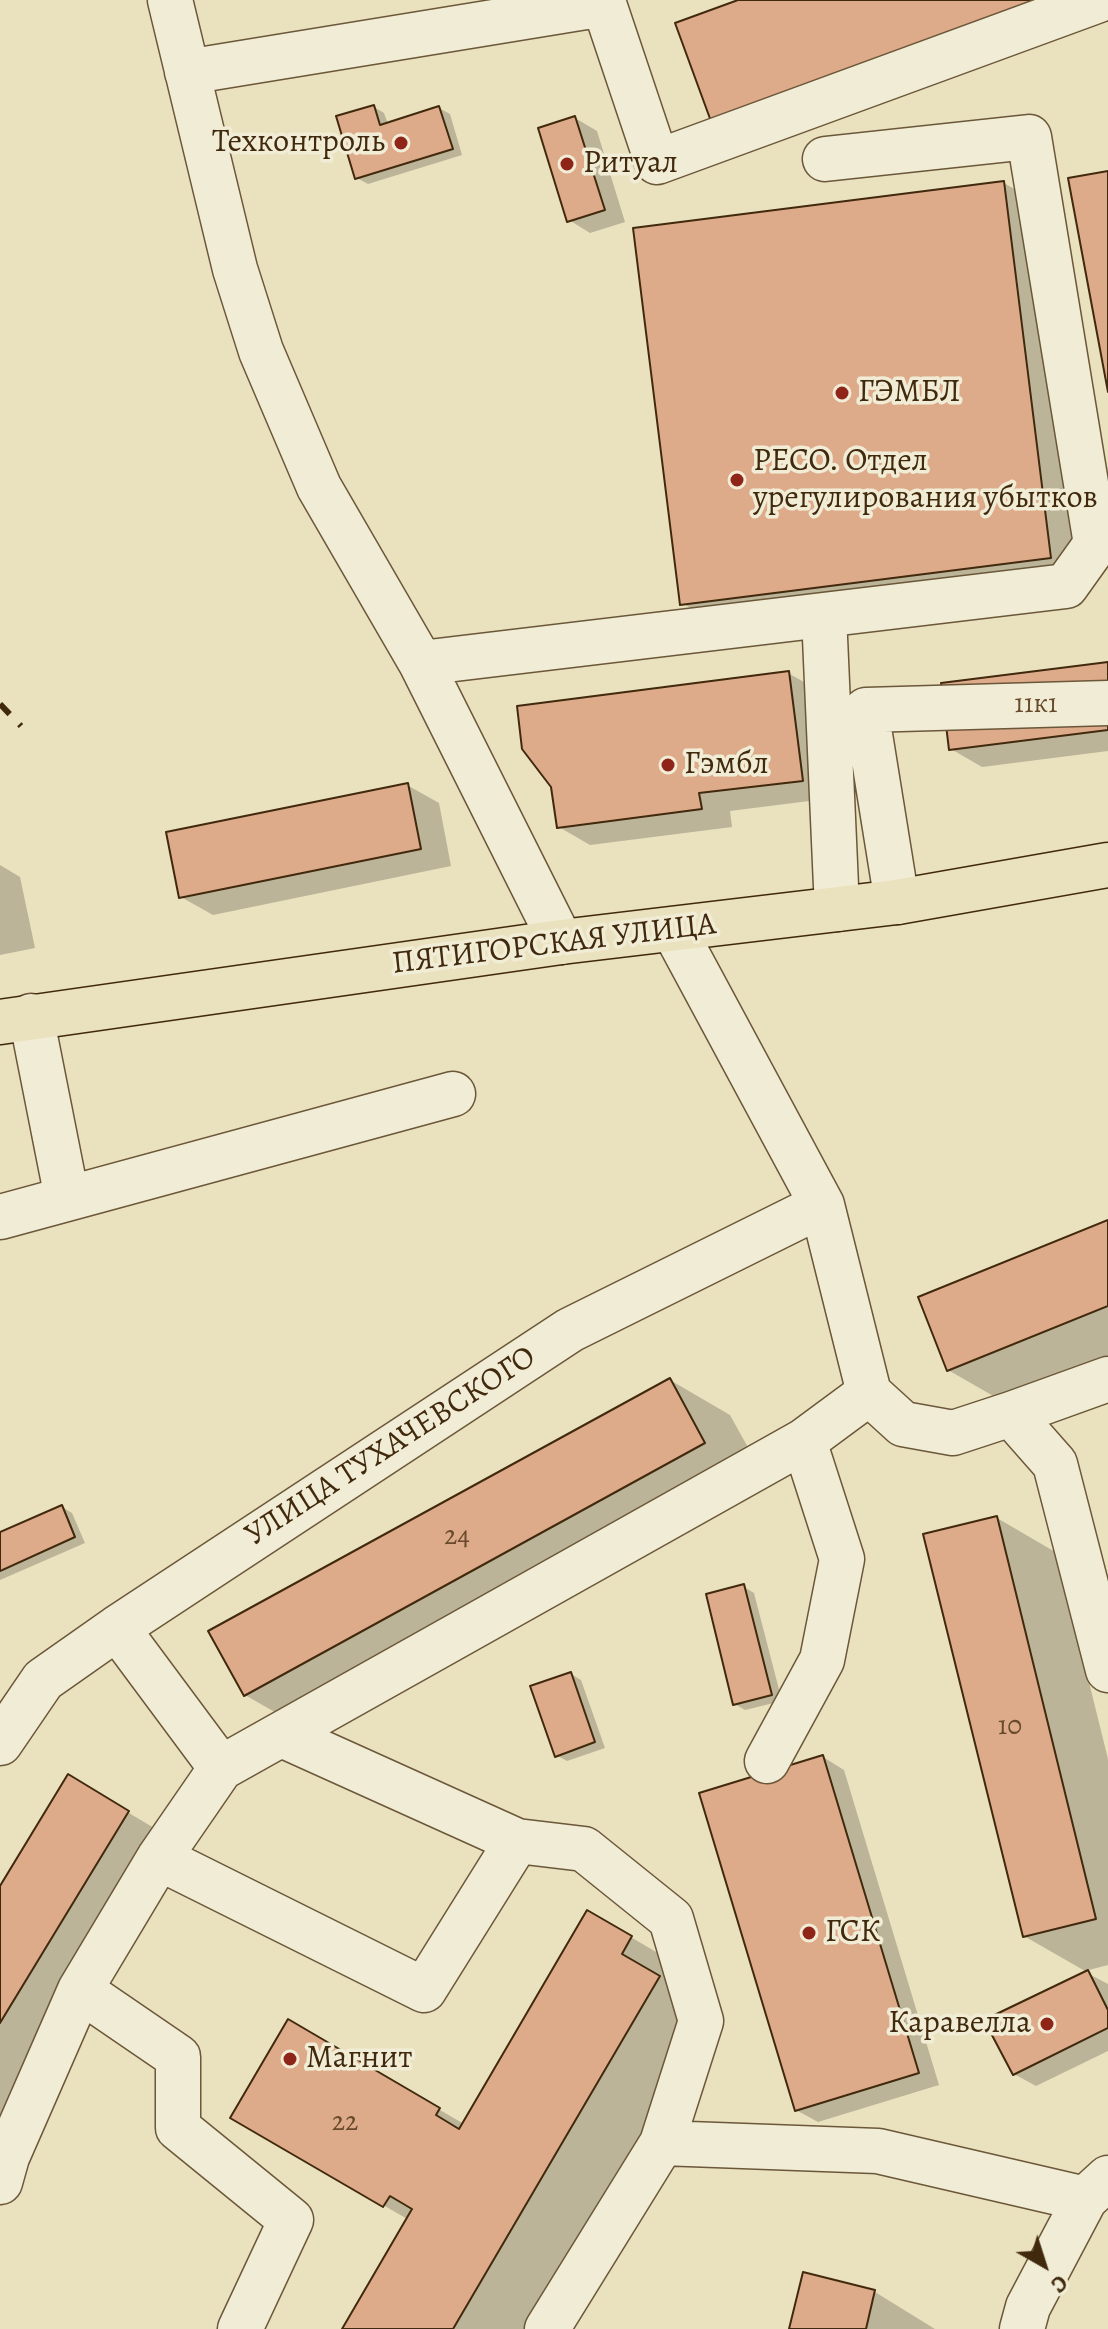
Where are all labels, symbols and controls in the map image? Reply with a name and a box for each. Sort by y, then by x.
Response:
place label: Техконтроль [212,124,385,162]
marker: Техконтроль [392,134,410,152]
place label: Ритуал [583,145,678,183]
marker: Ритуал [558,155,576,173]
place label: ГЭМБЛ [858,374,961,412]
marker: ГЭМБЛ [833,384,851,402]
place label: РЕСО. Отдел урегулирования убытков [753,443,1098,518]
marker: РЕСО. Отдел урегулирования убытков [728,471,746,489]
house number: 11к1 [1014,688,1058,722]
place label: Гэмбл [684,746,769,784]
marker: Гэмбл [659,756,677,774]
street label: ПЯТИГОРСКАЯ УЛИЦА [390,906,718,984]
street label: УЛИЦА ТУХАЧЕВСКОГО [238,1339,544,1555]
house number: 24 [444,1520,470,1554]
house number: 10 [998,1710,1022,1744]
place label: ГСК [825,1914,880,1952]
marker: ГСК [800,1924,818,1942]
place label: Каравелла [888,2005,1031,2043]
marker: Каравелла [1038,2015,1056,2033]
place label: Магнит [306,2040,412,2078]
marker: Магнит [281,2050,299,2068]
house number: 22 [332,2106,358,2140]
north arrow [1004,2225,1084,2305]
text: С [1044,2268,1074,2300]

